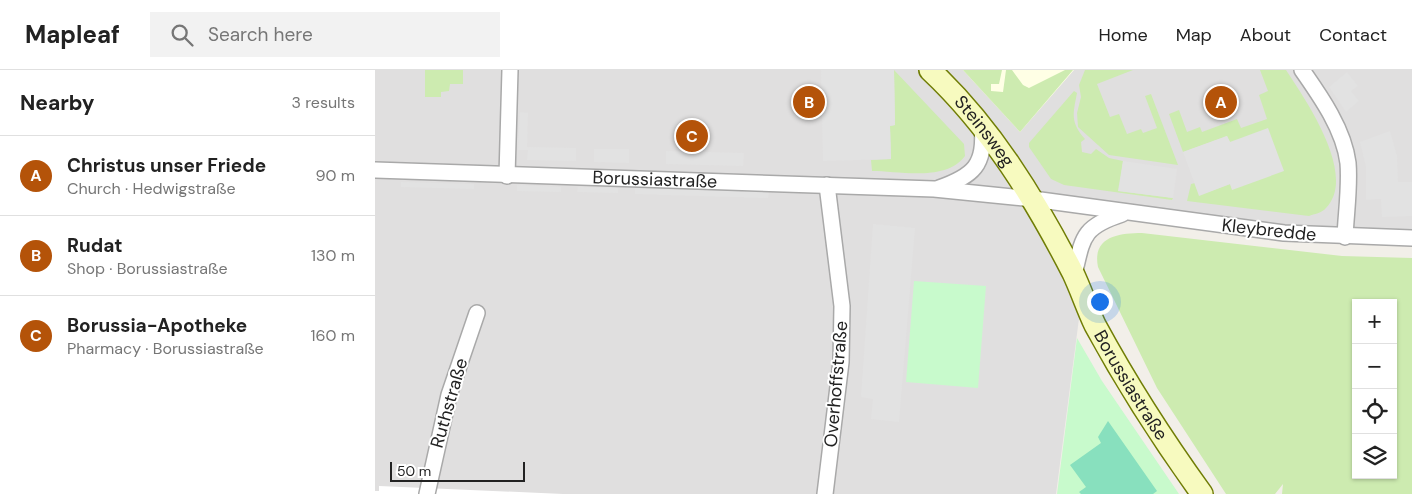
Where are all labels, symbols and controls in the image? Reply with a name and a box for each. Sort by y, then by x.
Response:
search box [150,12,500,57]
text: Mapleaf [25,19,120,50]
icon: search [168,21,196,49]
text: Search here [208,22,313,47]
text: Home [1098,23,1148,47]
text: Map [1176,23,1212,47]
text: About [1240,23,1291,47]
text: Contact [1319,23,1387,47]
pin: B [793,83,825,121]
pin: A [1205,83,1237,121]
text: Nearby [20,89,94,117]
street label: Steinsweg [949,90,1020,172]
text: 3 results [292,92,355,113]
pin: C [676,117,708,155]
text: Christus unser Friede [67,153,266,178]
text: A [30,165,42,186]
text: 90 m [315,165,355,186]
street label: Borussiastraße [592,165,718,194]
text: Church · Hedwigstraße [67,178,236,199]
street label: Kleybredde [1220,213,1318,247]
text: Rudat [67,233,122,258]
text: B [31,245,41,266]
text: 130 m [311,245,355,266]
text: Shop · Borussiastraße [67,258,228,279]
your location [1087,289,1113,315]
map controls [1352,299,1397,479]
button: + [1352,299,1397,344]
text: Borussia-Apotheke [67,313,247,338]
street label: Overhoffstraße [819,320,853,448]
text: C [30,325,42,346]
text: 160 m [311,325,355,346]
street label: Borussiastraße [1088,326,1173,445]
text: Pharmacy · Borussiastraße [67,338,264,359]
button: − [1352,344,1397,389]
street label: Ruthstraße [425,355,473,451]
button: locate [1352,389,1397,434]
button: layers [1352,434,1397,479]
scale bar [390,459,525,482]
text: 50 m [397,462,431,480]

